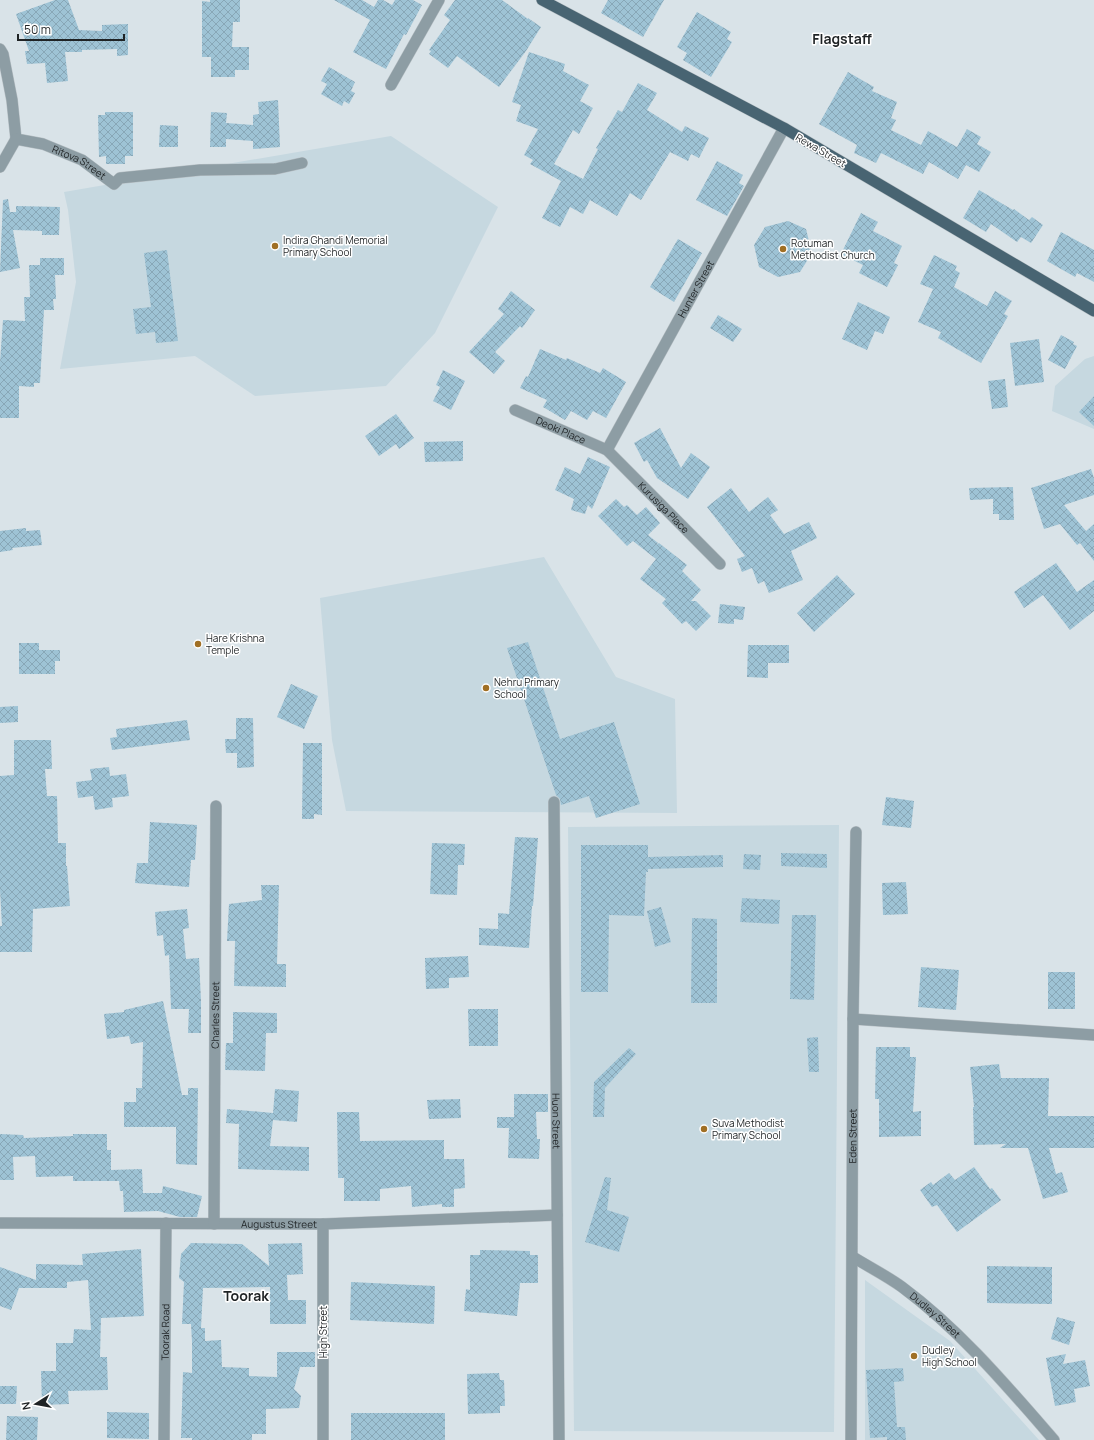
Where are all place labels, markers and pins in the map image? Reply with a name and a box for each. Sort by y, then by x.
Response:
place label: Indira Ghandi Memorial Primary School [283,233,387,259]
place label: Rotuman Methodist Church [791,236,875,262]
marker: Indira Ghandi Memorial Primary School [270,241,280,251]
marker: Rotuman Methodist Church [778,244,788,254]
place label: Hare Krishna Temple [206,631,264,657]
marker: Hare Krishna Temple [193,639,203,649]
place label: Nehru Primary School [494,675,560,701]
marker: Nehru Primary School [481,683,491,693]
place label: Suva Methodist Primary School [712,1116,784,1142]
marker: Suva Methodist Primary School [699,1124,709,1134]
place label: Dudley High School [922,1343,977,1369]
marker: Dudley High School [909,1351,919,1361]

